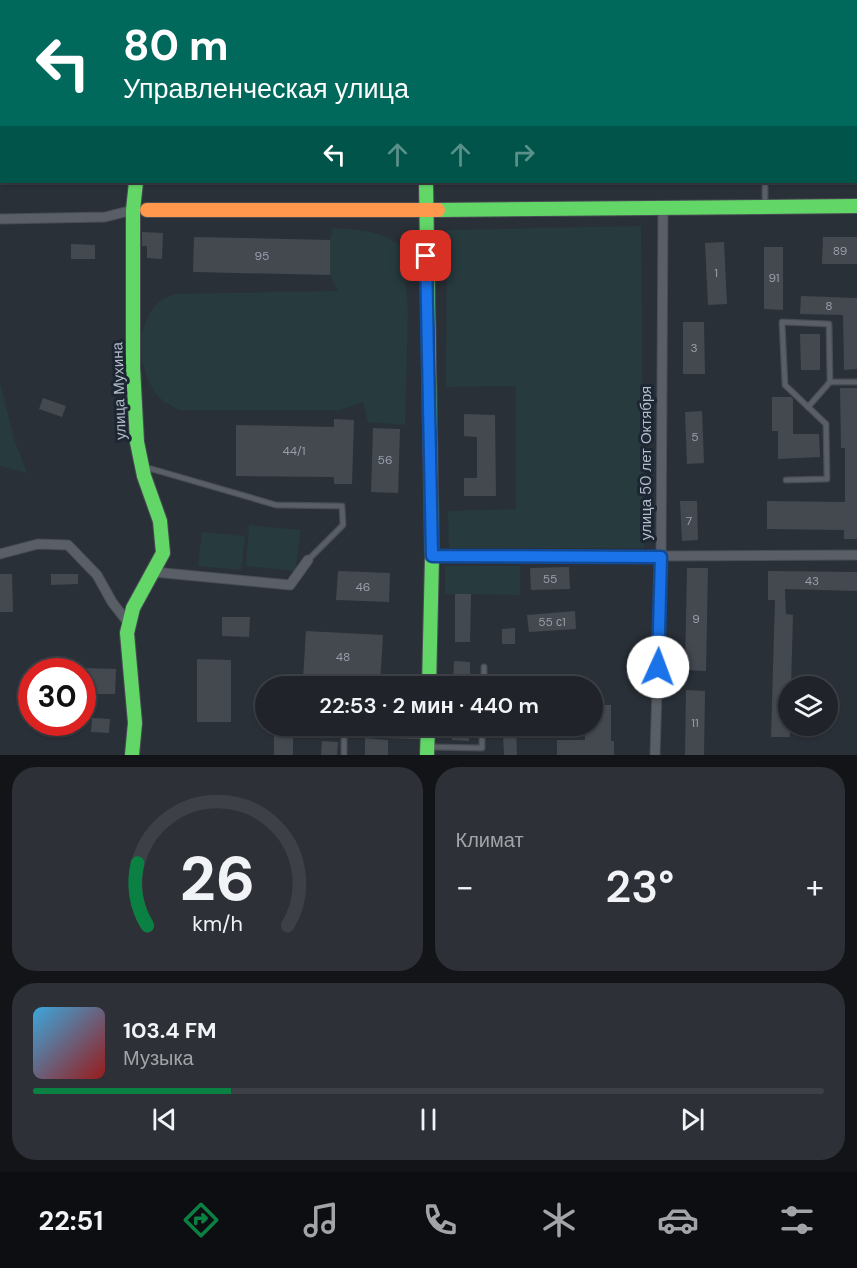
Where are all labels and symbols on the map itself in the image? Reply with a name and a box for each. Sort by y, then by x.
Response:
pin [400,230,451,281]
house number: 89 [833,243,847,259]
house number: 95 [255,248,269,264]
house number: 1 [714,265,718,281]
house number: 91 [768,270,780,286]
house number: 8 [825,298,833,314]
house number: 3 [690,340,698,356]
street label: улица Мухина [107,341,131,440]
street label: улица 50 лет Октября [636,386,656,540]
house number: 5 [691,429,699,445]
house number: 44/1 [282,443,306,459]
house number: 56 [378,452,392,468]
house number: 7 [686,513,692,529]
house number: 55 [543,571,557,587]
house number: 43 [805,573,819,589]
house number: 46 [356,579,370,595]
house number: 9 [692,611,700,627]
house number: 55 с1 [538,614,566,630]
position arrow [626,635,690,699]
house number: 48 [336,649,350,665]
speed limit sign: 30 [18,658,96,736]
house number: 11 [691,715,699,731]

